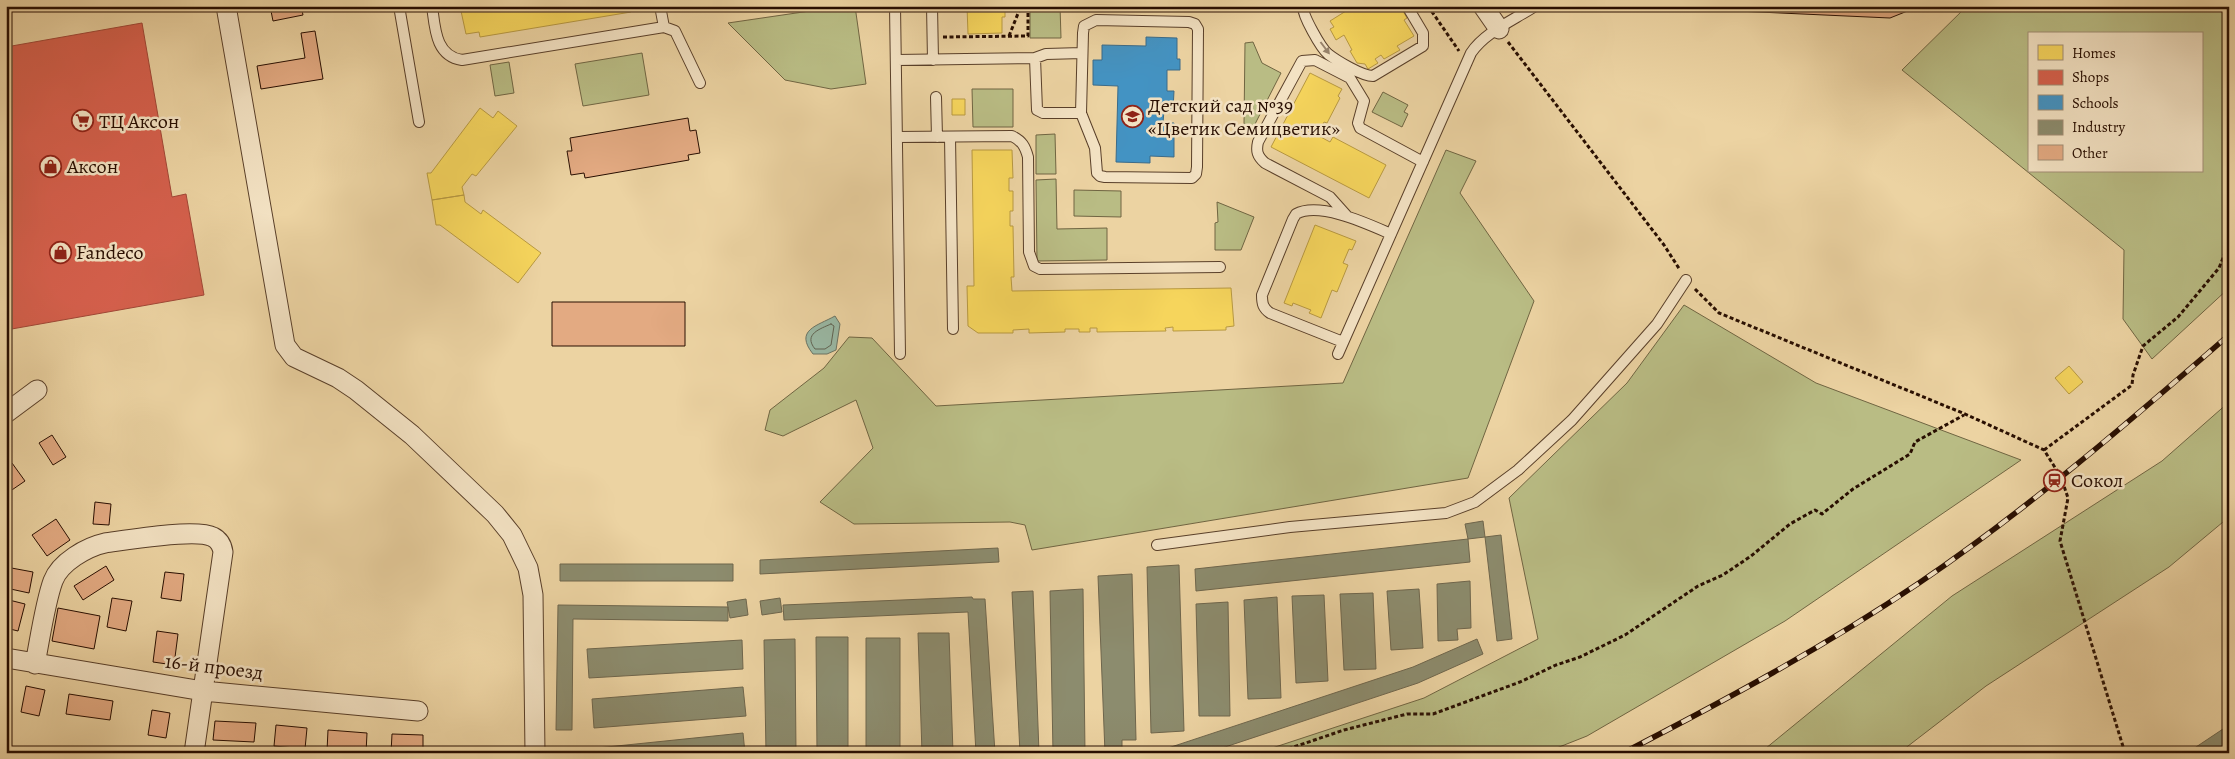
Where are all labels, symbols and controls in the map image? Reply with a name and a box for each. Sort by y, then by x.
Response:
legend [2028,32,2202,172]
one-way arrow [1320,42,1330,55]
text: Homes [2072,43,2116,63]
text: Shops [2072,67,2109,87]
place label: Детский сад №39 «Цветик Семицветик» [1148,92,1340,142]
text: Schools [2072,93,2119,113]
school or university icon: Детский сад №39 «Цветик Семицветик» [1120,105,1144,129]
place label: ТЦ Аксон [99,108,179,135]
supermarket icon: ТЦ Аксон [71,109,95,133]
text: Industry [2072,117,2126,137]
text: Other [2072,143,2108,163]
place label: Аксон [66,153,118,180]
shop icon: Аксон [39,154,63,178]
place label: Fandeco [76,239,144,266]
shop icon: Fandeco [48,240,72,264]
place label: Сокол [2071,467,2123,494]
station icon: Сокол [2043,468,2067,492]
street label: 16-й проезд [163,648,265,686]

